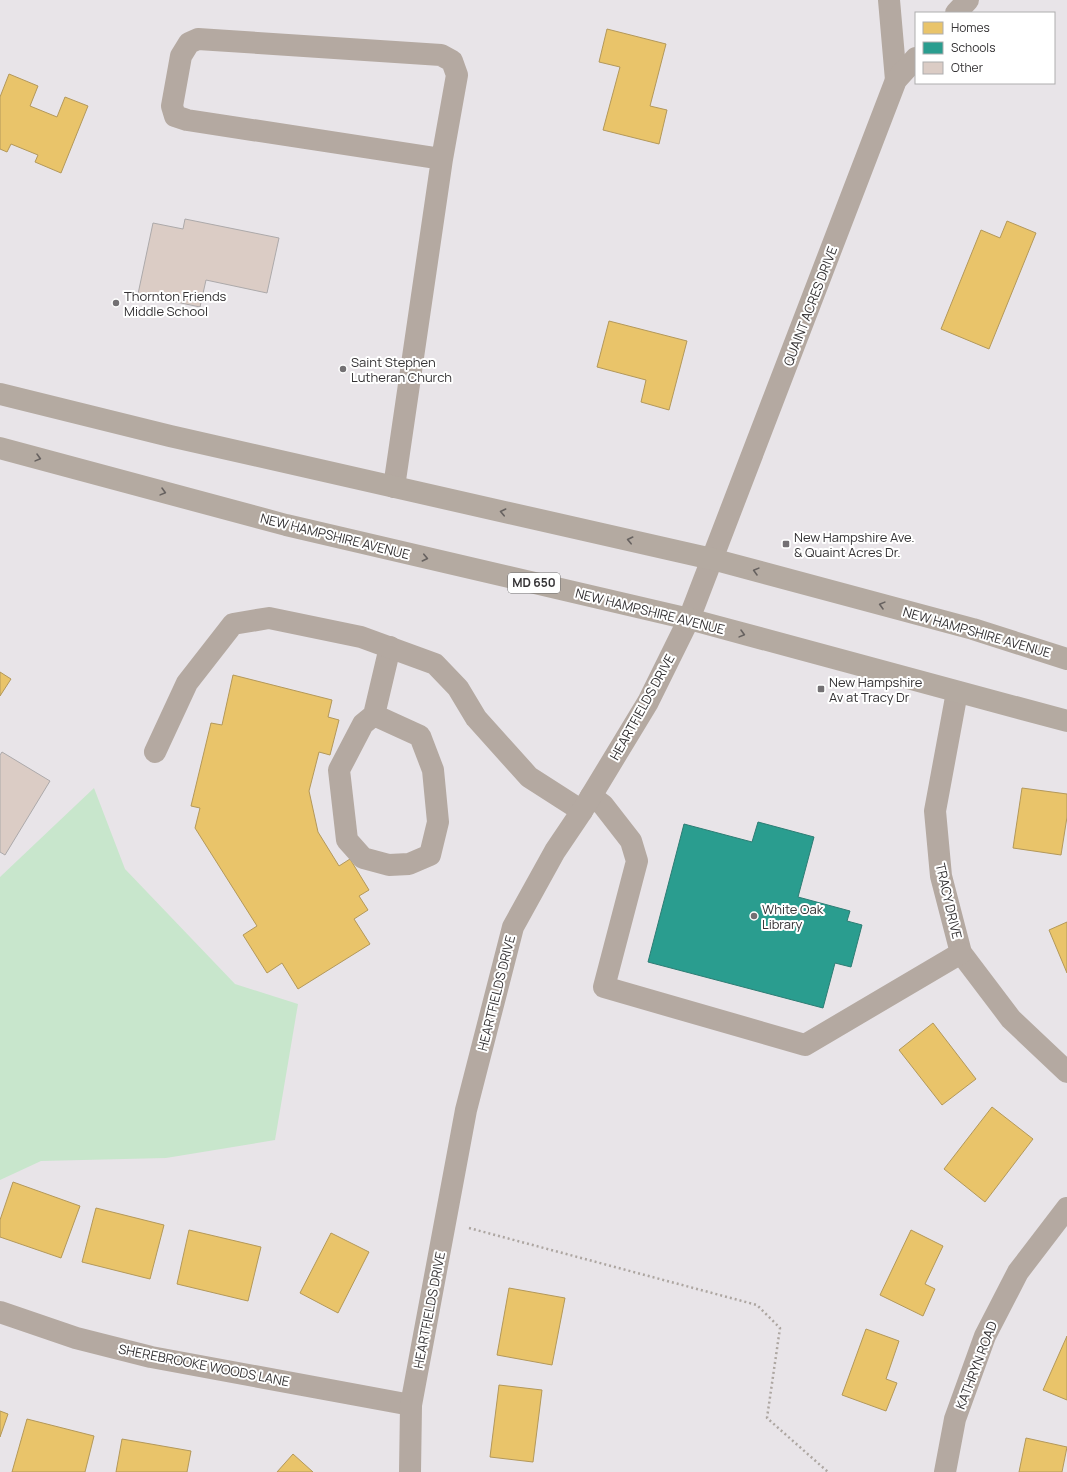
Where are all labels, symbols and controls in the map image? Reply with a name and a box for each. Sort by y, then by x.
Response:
legend [915,12,1055,84]
text: Homes [951,19,990,36]
text: Schools [951,39,995,56]
text: Other [951,59,984,76]
street label: QUAINT ACRES DRIVE [779,244,841,368]
place label: Thornton Friends Middle School [124,287,227,320]
marker: Thornton Friends Middle School [111,298,121,308]
place label: Saint Stephen Lutheran Church [351,353,452,386]
marker: Saint Stephen Lutheran Church [338,364,348,374]
one-way arrow [34,453,41,462]
one-way arrow [159,487,166,496]
one-way arrow [500,508,506,516]
street label: NEW HAMPSHIRE AVENUE [259,509,411,563]
place label: New Hampshire Ave. & Quaint Acres Dr. [794,528,915,561]
one-way arrow [627,537,633,545]
marker: New Hampshire Ave. & Quaint Acres Dr. [781,539,791,549]
one-way arrow [422,553,428,561]
one-way arrow [753,567,760,576]
road number: MD 650 [508,573,560,593]
street label: NEW HAMPSHIRE AVENUE [574,584,726,638]
one-way arrow [878,601,885,610]
street label: NEW HAMPSHIRE AVENUE [901,602,1053,662]
one-way arrow [738,629,745,638]
street label: HEARTFIELDS DRIVE [605,651,679,763]
place label: New Hampshire Av at Tracy Dr [829,673,923,706]
marker: New Hampshire Av at Tracy Dr [816,684,826,694]
street label: TRACY DRIVE [932,861,966,941]
place label: White Oak Library [762,900,824,933]
marker: White Oak Library [749,911,759,921]
street label: HEARTFIELDS DRIVE [473,933,519,1053]
street label: HEARTFIELDS DRIVE [409,1250,449,1370]
street label: KATHRYN ROAD [951,1318,1001,1412]
street label: SHEREBROOKE WOODS LANE [117,1340,291,1390]

